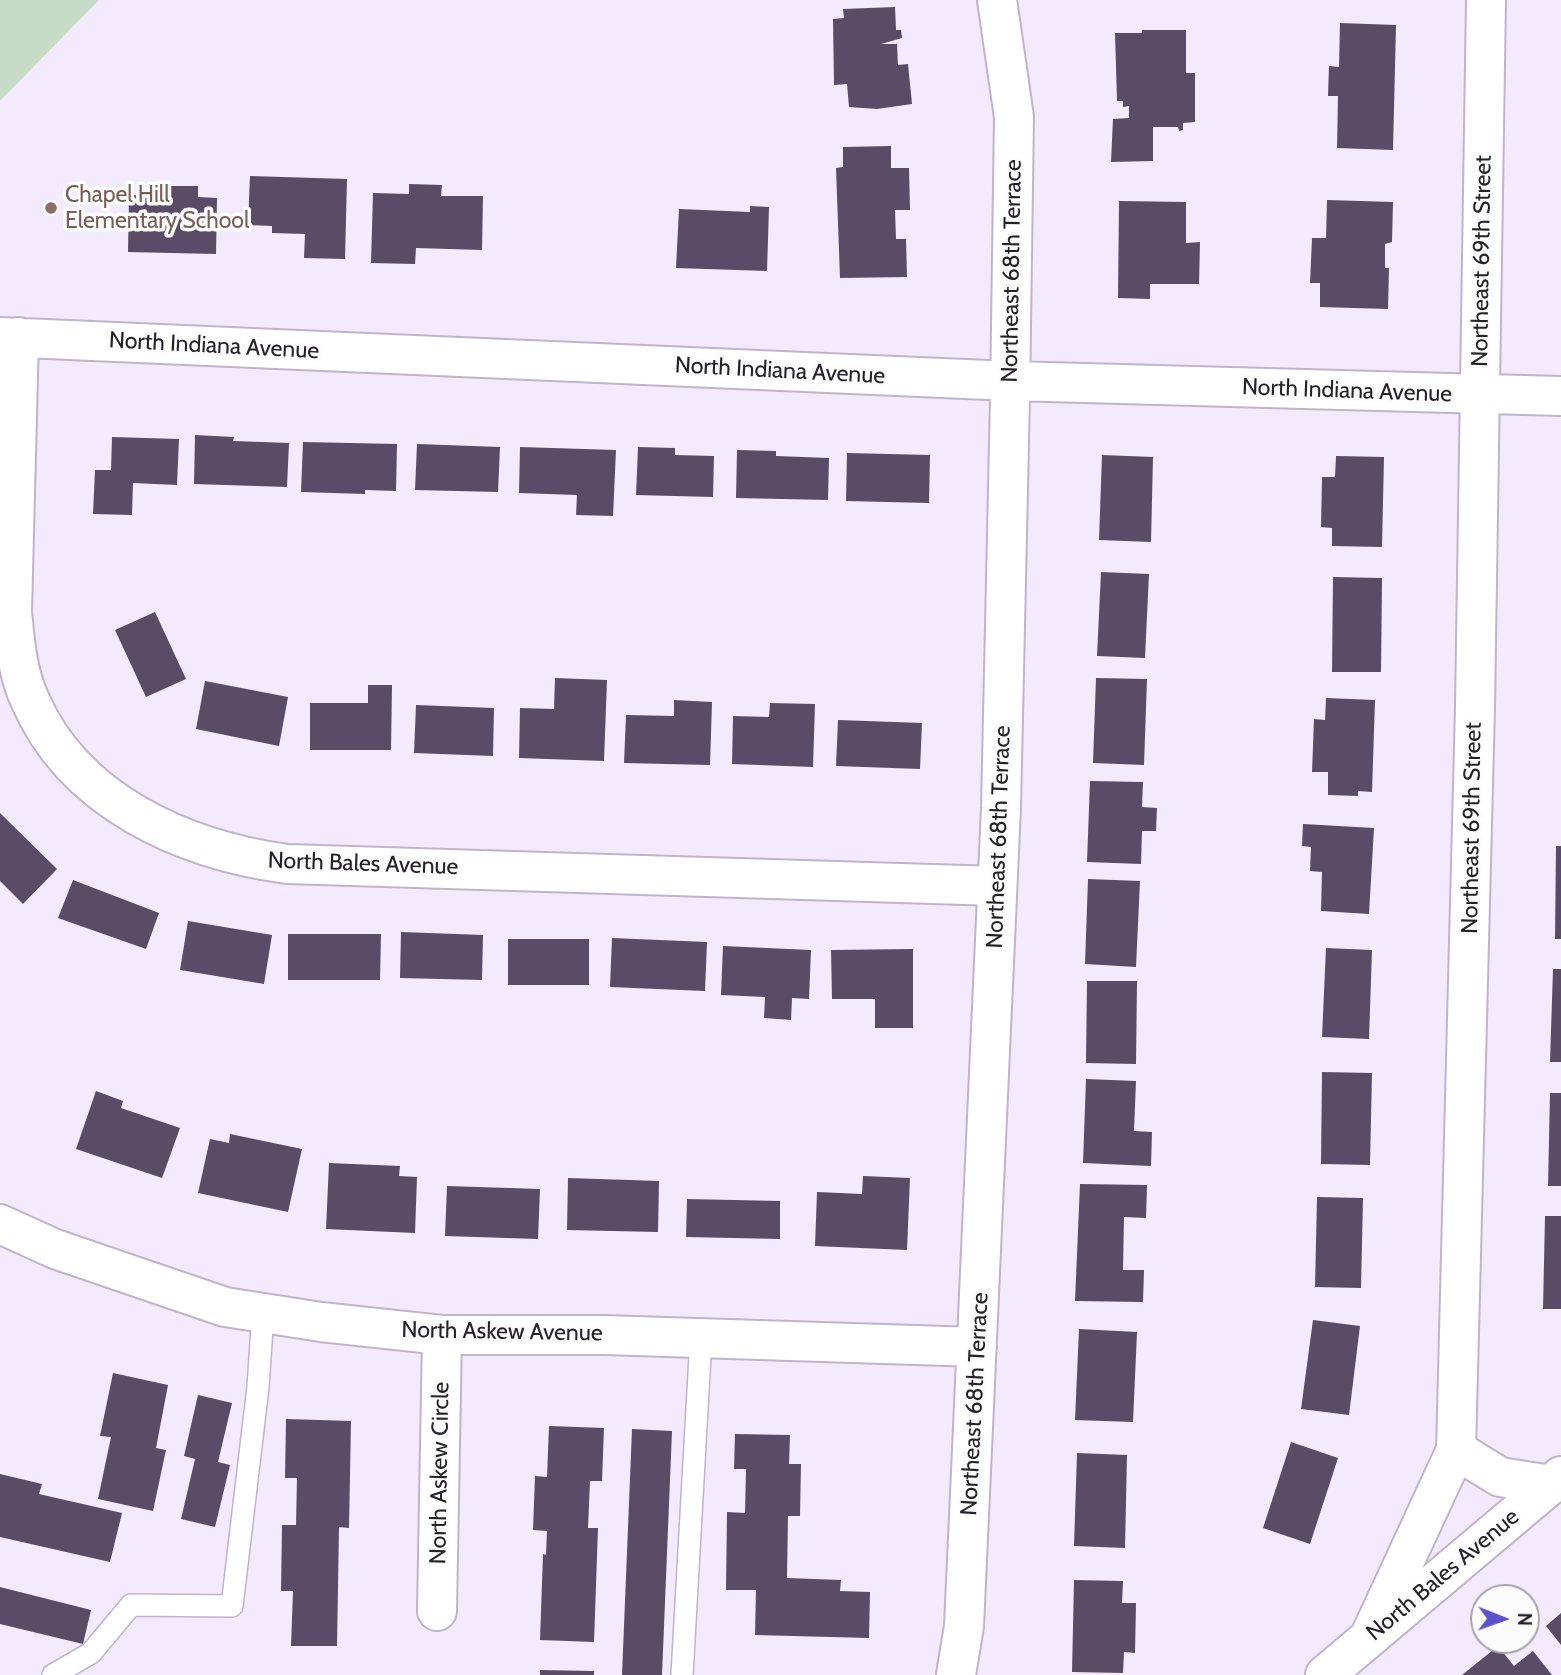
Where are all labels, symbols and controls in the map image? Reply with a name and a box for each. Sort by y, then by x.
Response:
street label: Northeast 69th Street [1466,155,1498,367]
street label: Northeast 68th Terrace [996,159,1028,383]
place label: Chapel Hill Elementary School [65,181,249,235]
marker: Chapel Hill Elementary School [43,200,59,216]
street label: North Indiana Avenue [108,327,320,365]
street label: North Indiana Avenue [674,352,886,390]
street label: North Indiana Avenue [1241,374,1453,408]
street label: Northeast 69th Street [1456,722,1488,934]
street label: Northeast 68th Terrace [981,725,1017,949]
street label: North Bales Avenue [267,847,459,881]
street label: Northeast 68th Terrace [955,1292,995,1516]
street label: North Askew Avenue [401,1316,603,1348]
street label: North Askew Circle [425,1381,455,1565]
street label: North Bales Avenue [1361,1503,1525,1647]
north arrow [1470,1584,1540,1654]

